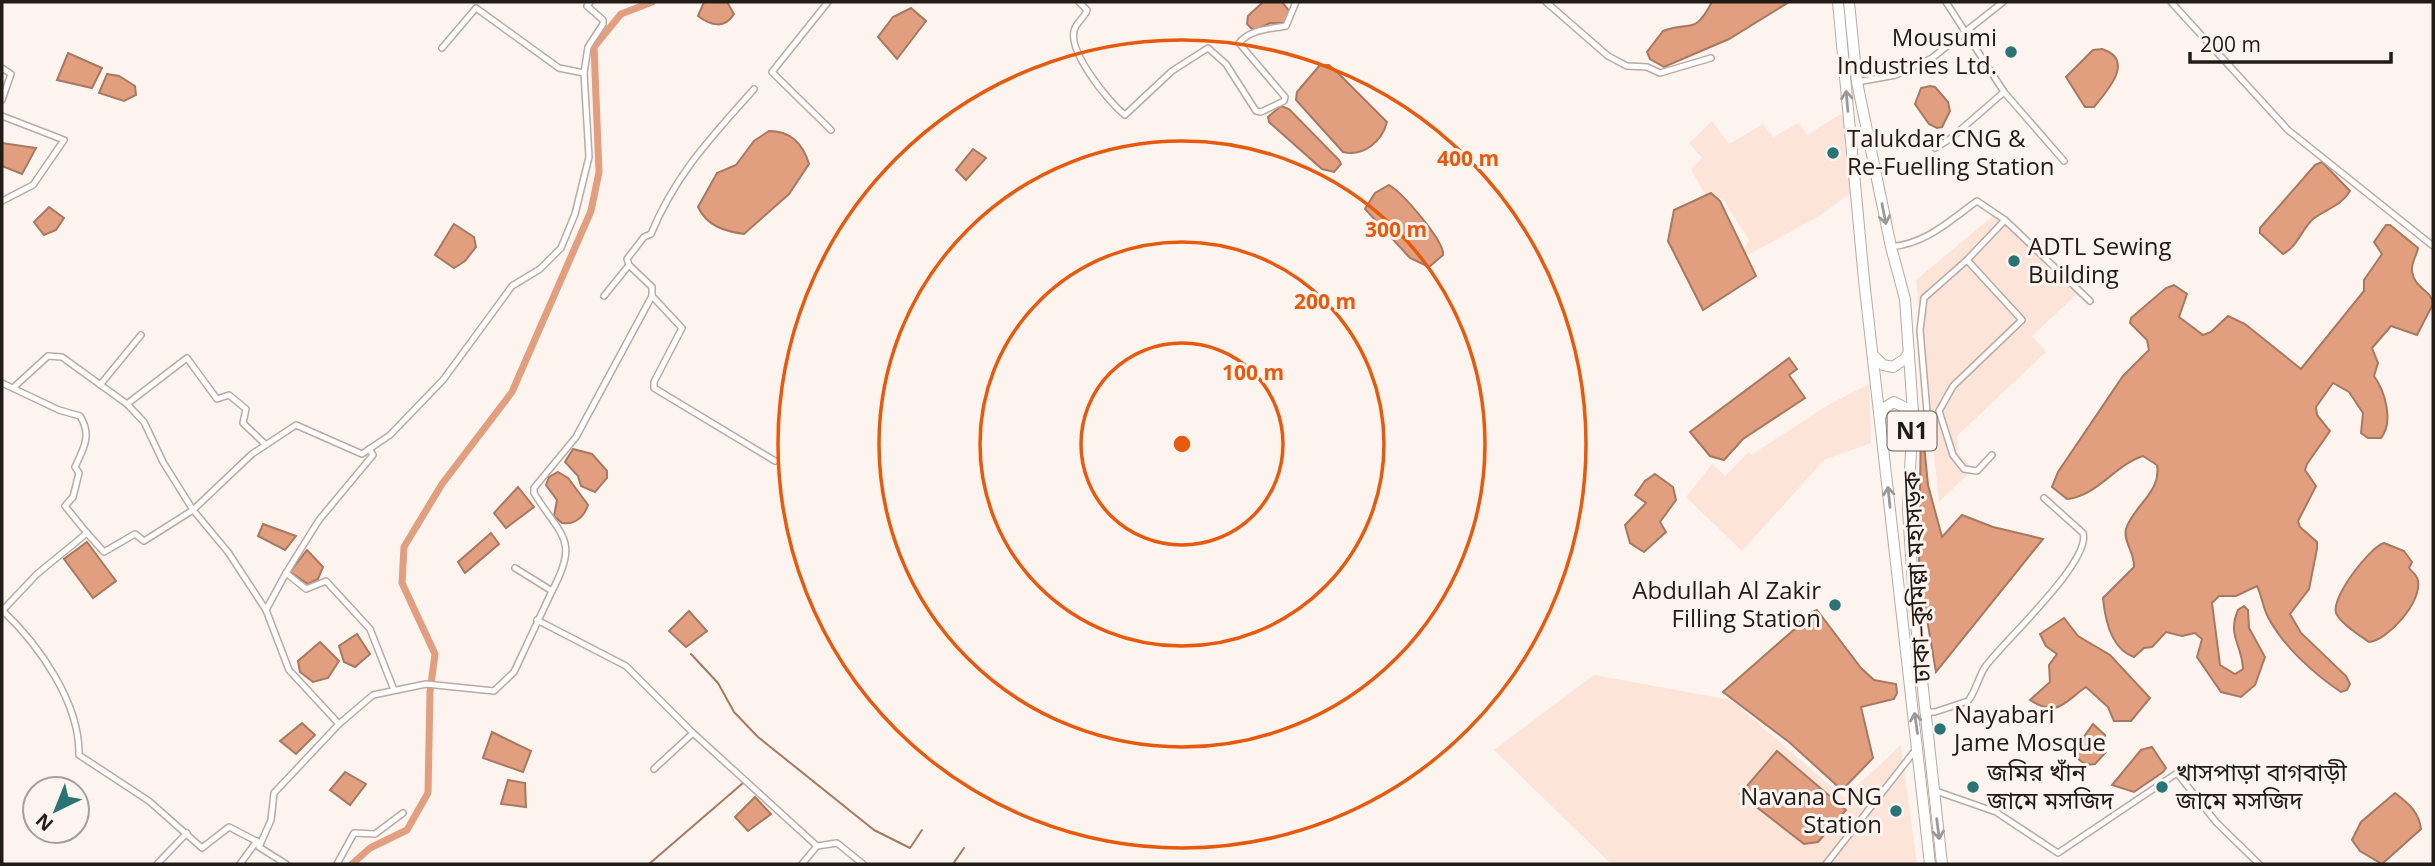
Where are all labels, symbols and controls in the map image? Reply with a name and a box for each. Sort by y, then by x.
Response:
place label: Mousumi Industries Ltd. [1837,20,1997,81]
scale bar [2190,21,2391,65]
text: 200 m [2200,30,2261,58]
marker: Mousumi Industries Ltd. [2003,44,2019,60]
one-way arrow [1841,90,1854,112]
place label: Talukdar CNG & Re-Fuelling Station [1847,121,2055,182]
text: 400 m [1437,144,1499,172]
marker: Talukdar CNG & Re-Fuelling Station [1825,145,1841,161]
one-way arrow [1878,202,1892,225]
text: 300 m [1365,215,1427,243]
place label: ADTL Sewing Building [2028,229,2172,290]
marker: ADTL Sewing Building [2006,253,2022,269]
text: 200 m [1294,287,1356,315]
text: 100 m [1222,358,1284,386]
road number: N1 [1888,412,1937,450]
centre of rings [1170,432,1194,456]
street label: ঢাকা–কুমিল্লা মহাসড়ক [1893,470,1938,685]
one-way arrow [1882,487,1895,509]
place label: Abdullah Al Zakir Filling Station [1632,573,1821,634]
marker: Abdullah Al Zakir Filling Station [1827,597,1843,613]
place label: Nayabari Jame Mosque [1952,697,2106,758]
one-way arrow [1909,712,1922,735]
marker: Nayabari Jame Mosque [1932,721,1948,737]
place label: জমির খাঁন জামে মসজিদ [1986,755,2114,816]
place label: খাসপাড়া বাগবাড়ী জামে মসজিদ [2175,755,2347,816]
north arrow [21,775,91,845]
place label: Navana CNG Station [1740,779,1882,840]
marker: জমির খাঁন জামে মসজিদ [1965,779,1981,795]
marker: খাসপাড়া বাগবাড়ী জামে মসজিদ [2154,779,2170,795]
marker: Navana CNG Station [1888,803,1904,819]
text: N [30,808,59,837]
one-way arrow [1931,817,1944,840]

